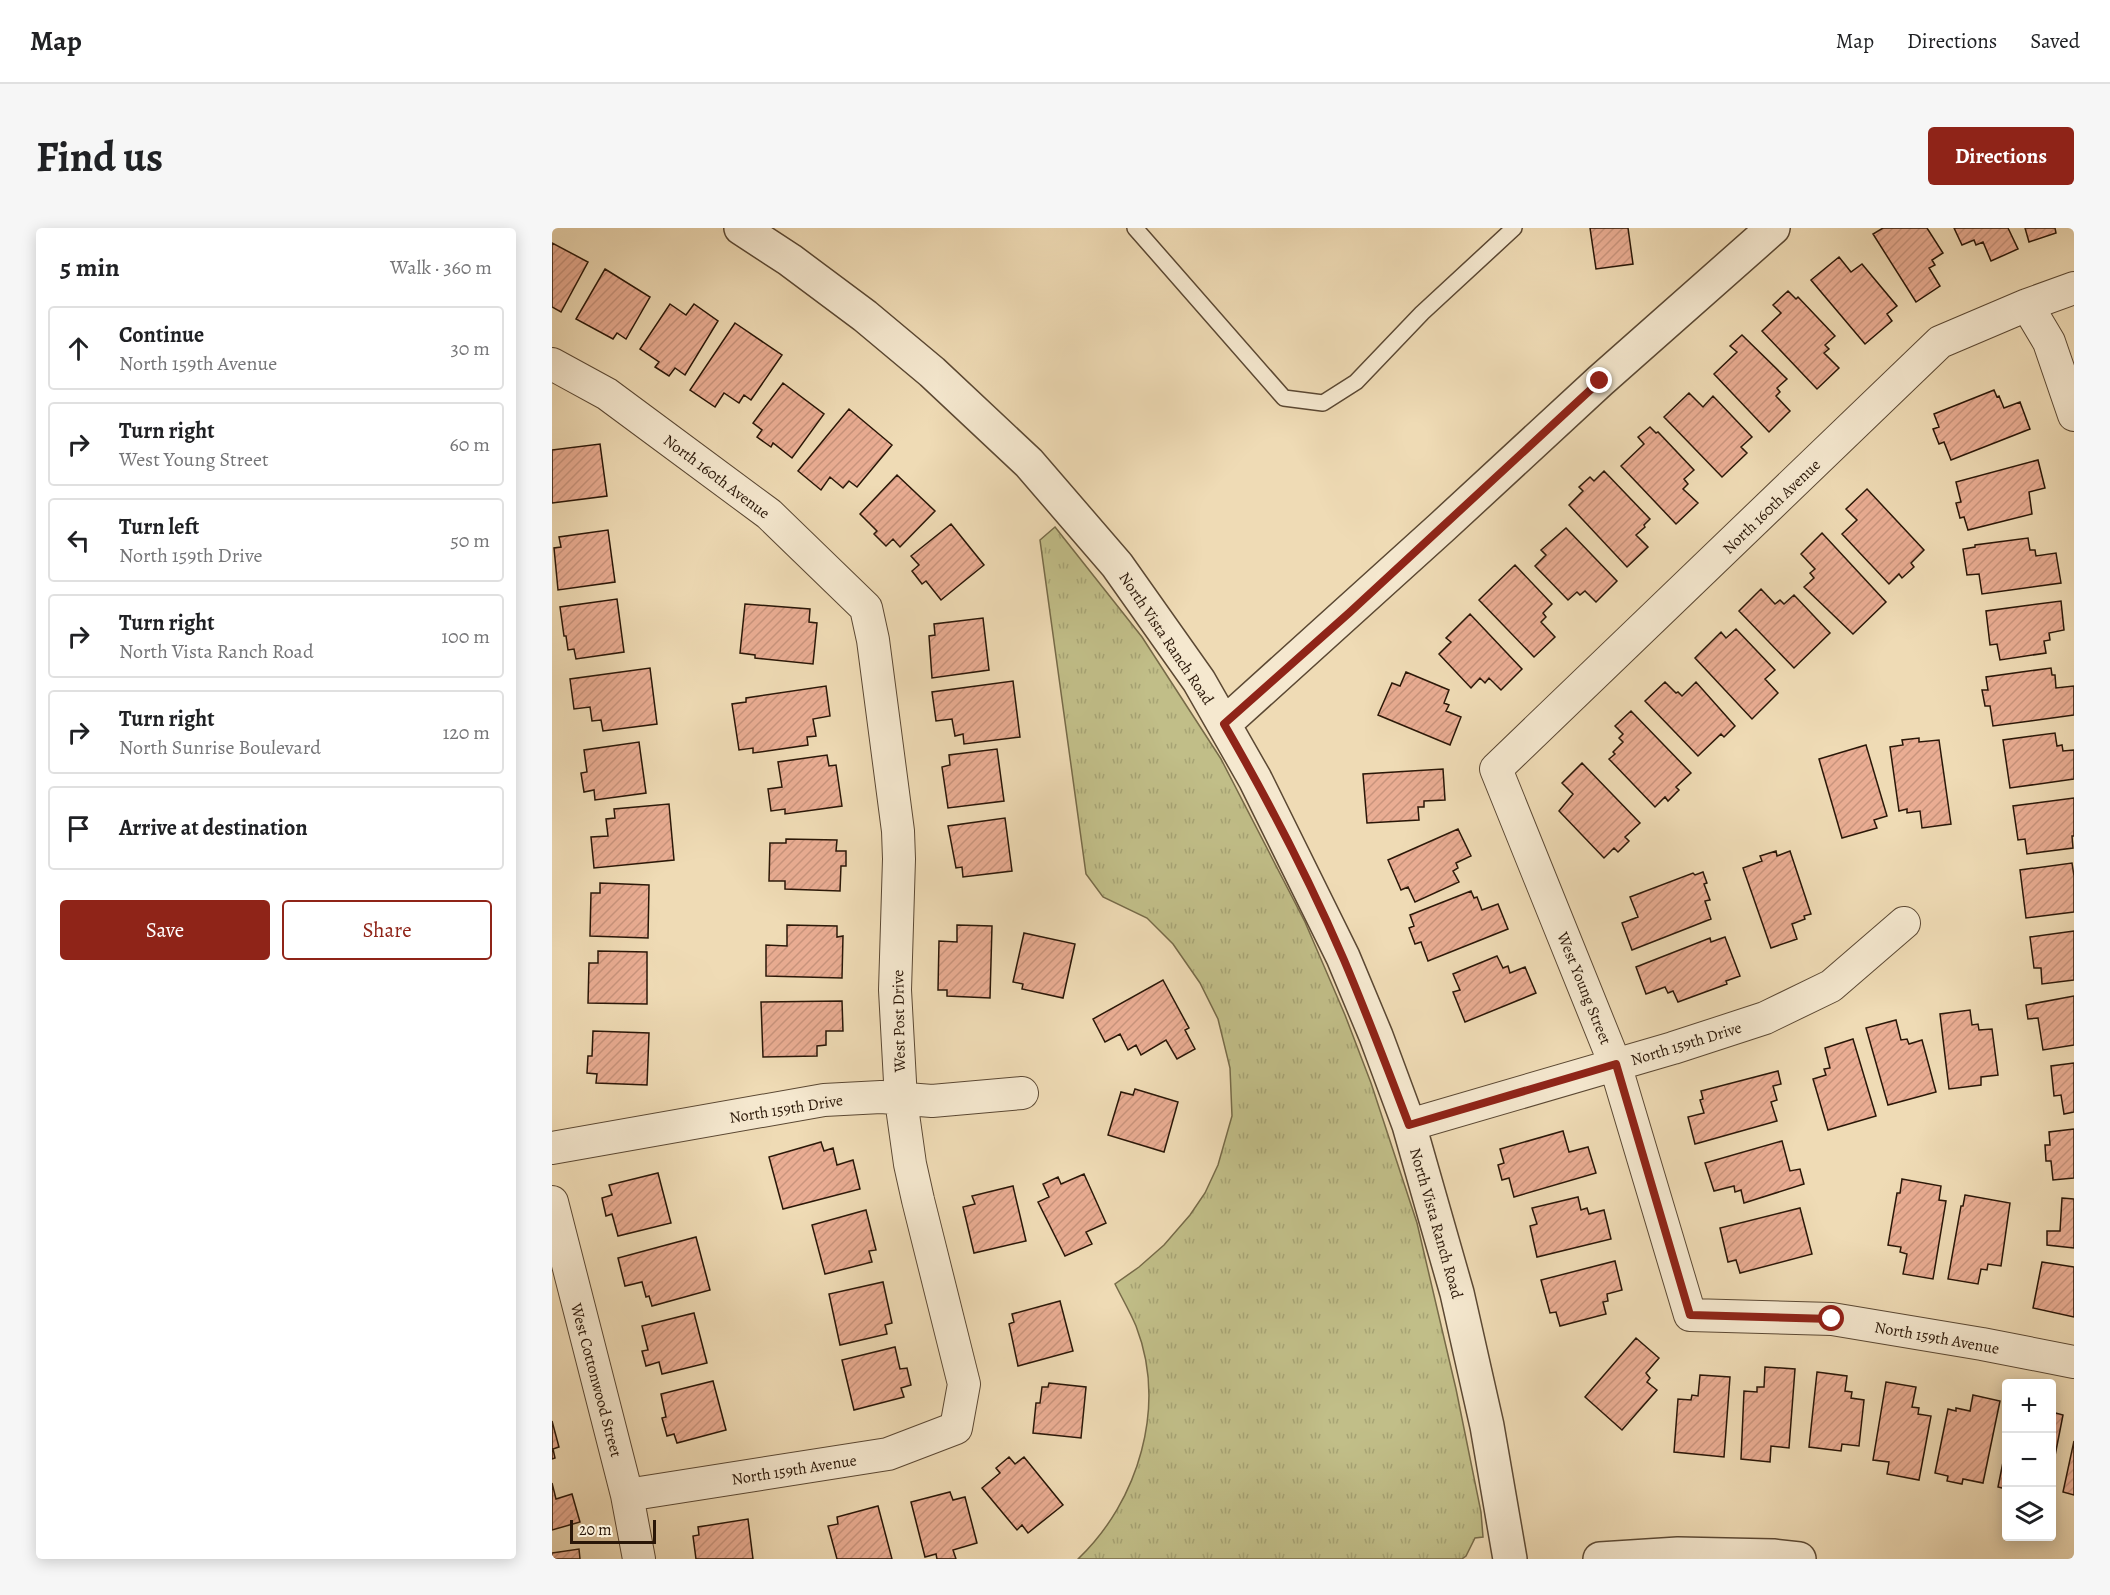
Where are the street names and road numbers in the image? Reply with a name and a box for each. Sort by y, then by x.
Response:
street label: North 160th Avenue [659,429,774,524]
street label: North 160th Avenue [1718,454,1825,559]
street label: North Vista Ranch Road [1114,568,1219,710]
street label: West Young Street [1551,928,1617,1048]
street label: West Post Drive [887,969,911,1073]
street label: North 159th Drive [1628,1017,1744,1071]
street label: North 159th Drive [728,1089,845,1129]
street label: North Vista Ranch Road [1404,1145,1468,1302]
street label: West Cottonwood Street [565,1300,627,1460]
street label: North 159th Avenue [1873,1316,2001,1360]
street label: North 159th Avenue [730,1449,858,1491]

